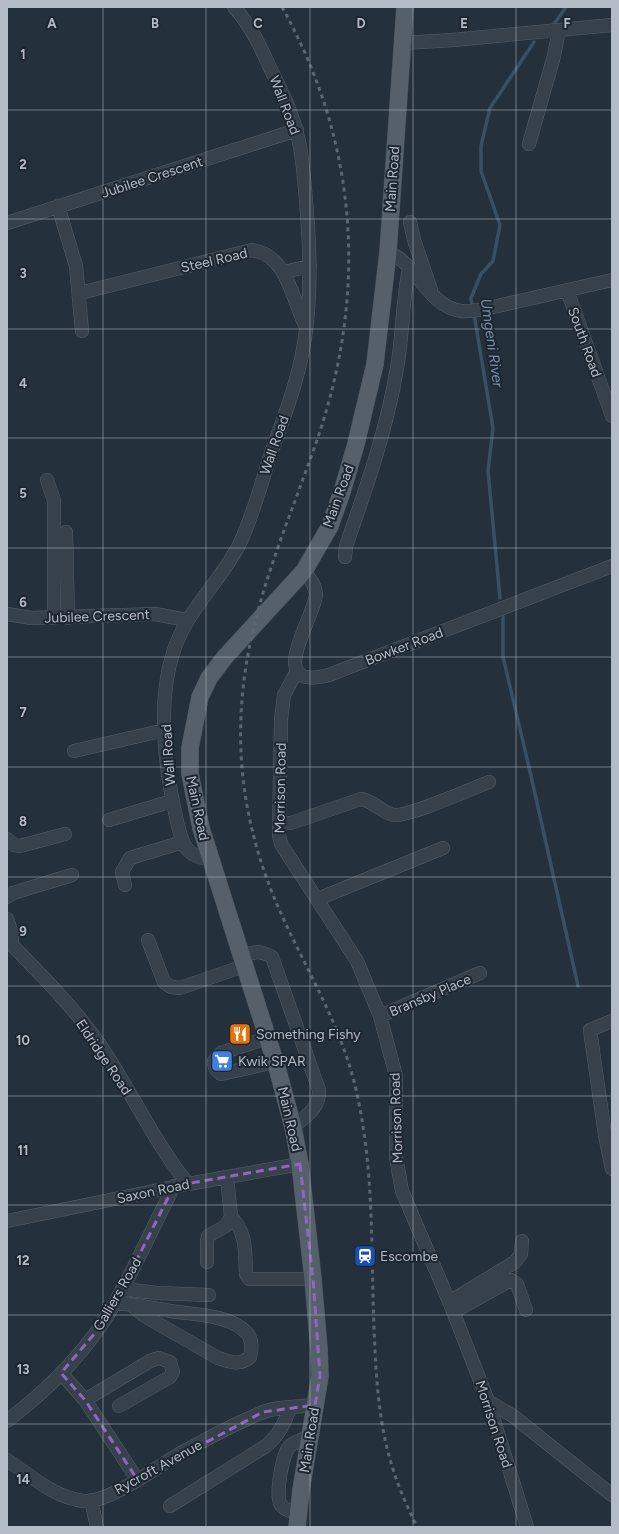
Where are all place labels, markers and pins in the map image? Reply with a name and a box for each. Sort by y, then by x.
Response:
restaurant icon: Something Fishy [227,1021,253,1047]
place label: Something Fishy [256,1026,361,1043]
supermarket icon: Kwik SPAR [209,1048,235,1074]
place label: Kwik SPAR [238,1053,306,1070]
station icon: Escombe [352,1243,378,1269]
place label: Escombe [380,1248,439,1265]

